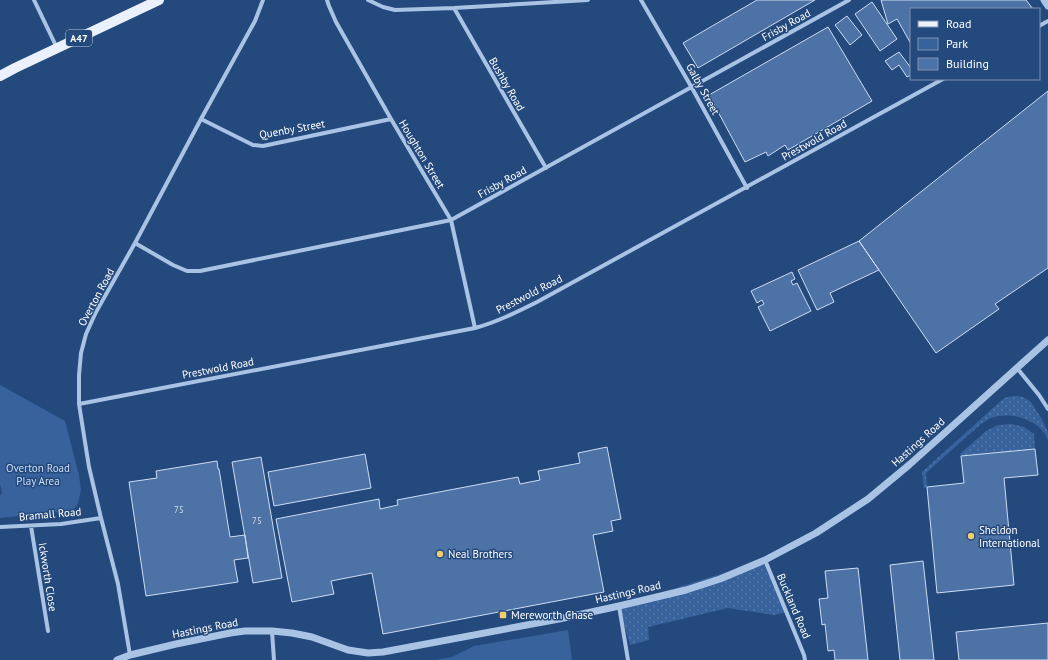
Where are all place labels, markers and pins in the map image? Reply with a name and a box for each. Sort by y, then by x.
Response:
place label: Sheldon International [979,523,1041,550]
marker: Sheldon International [966,531,976,541]
place label: Neal Brothers [448,547,513,561]
marker: Neal Brothers [435,549,445,559]
place label: Mereworth Chase [511,608,593,622]
marker: Mereworth Chase [498,610,508,620]

